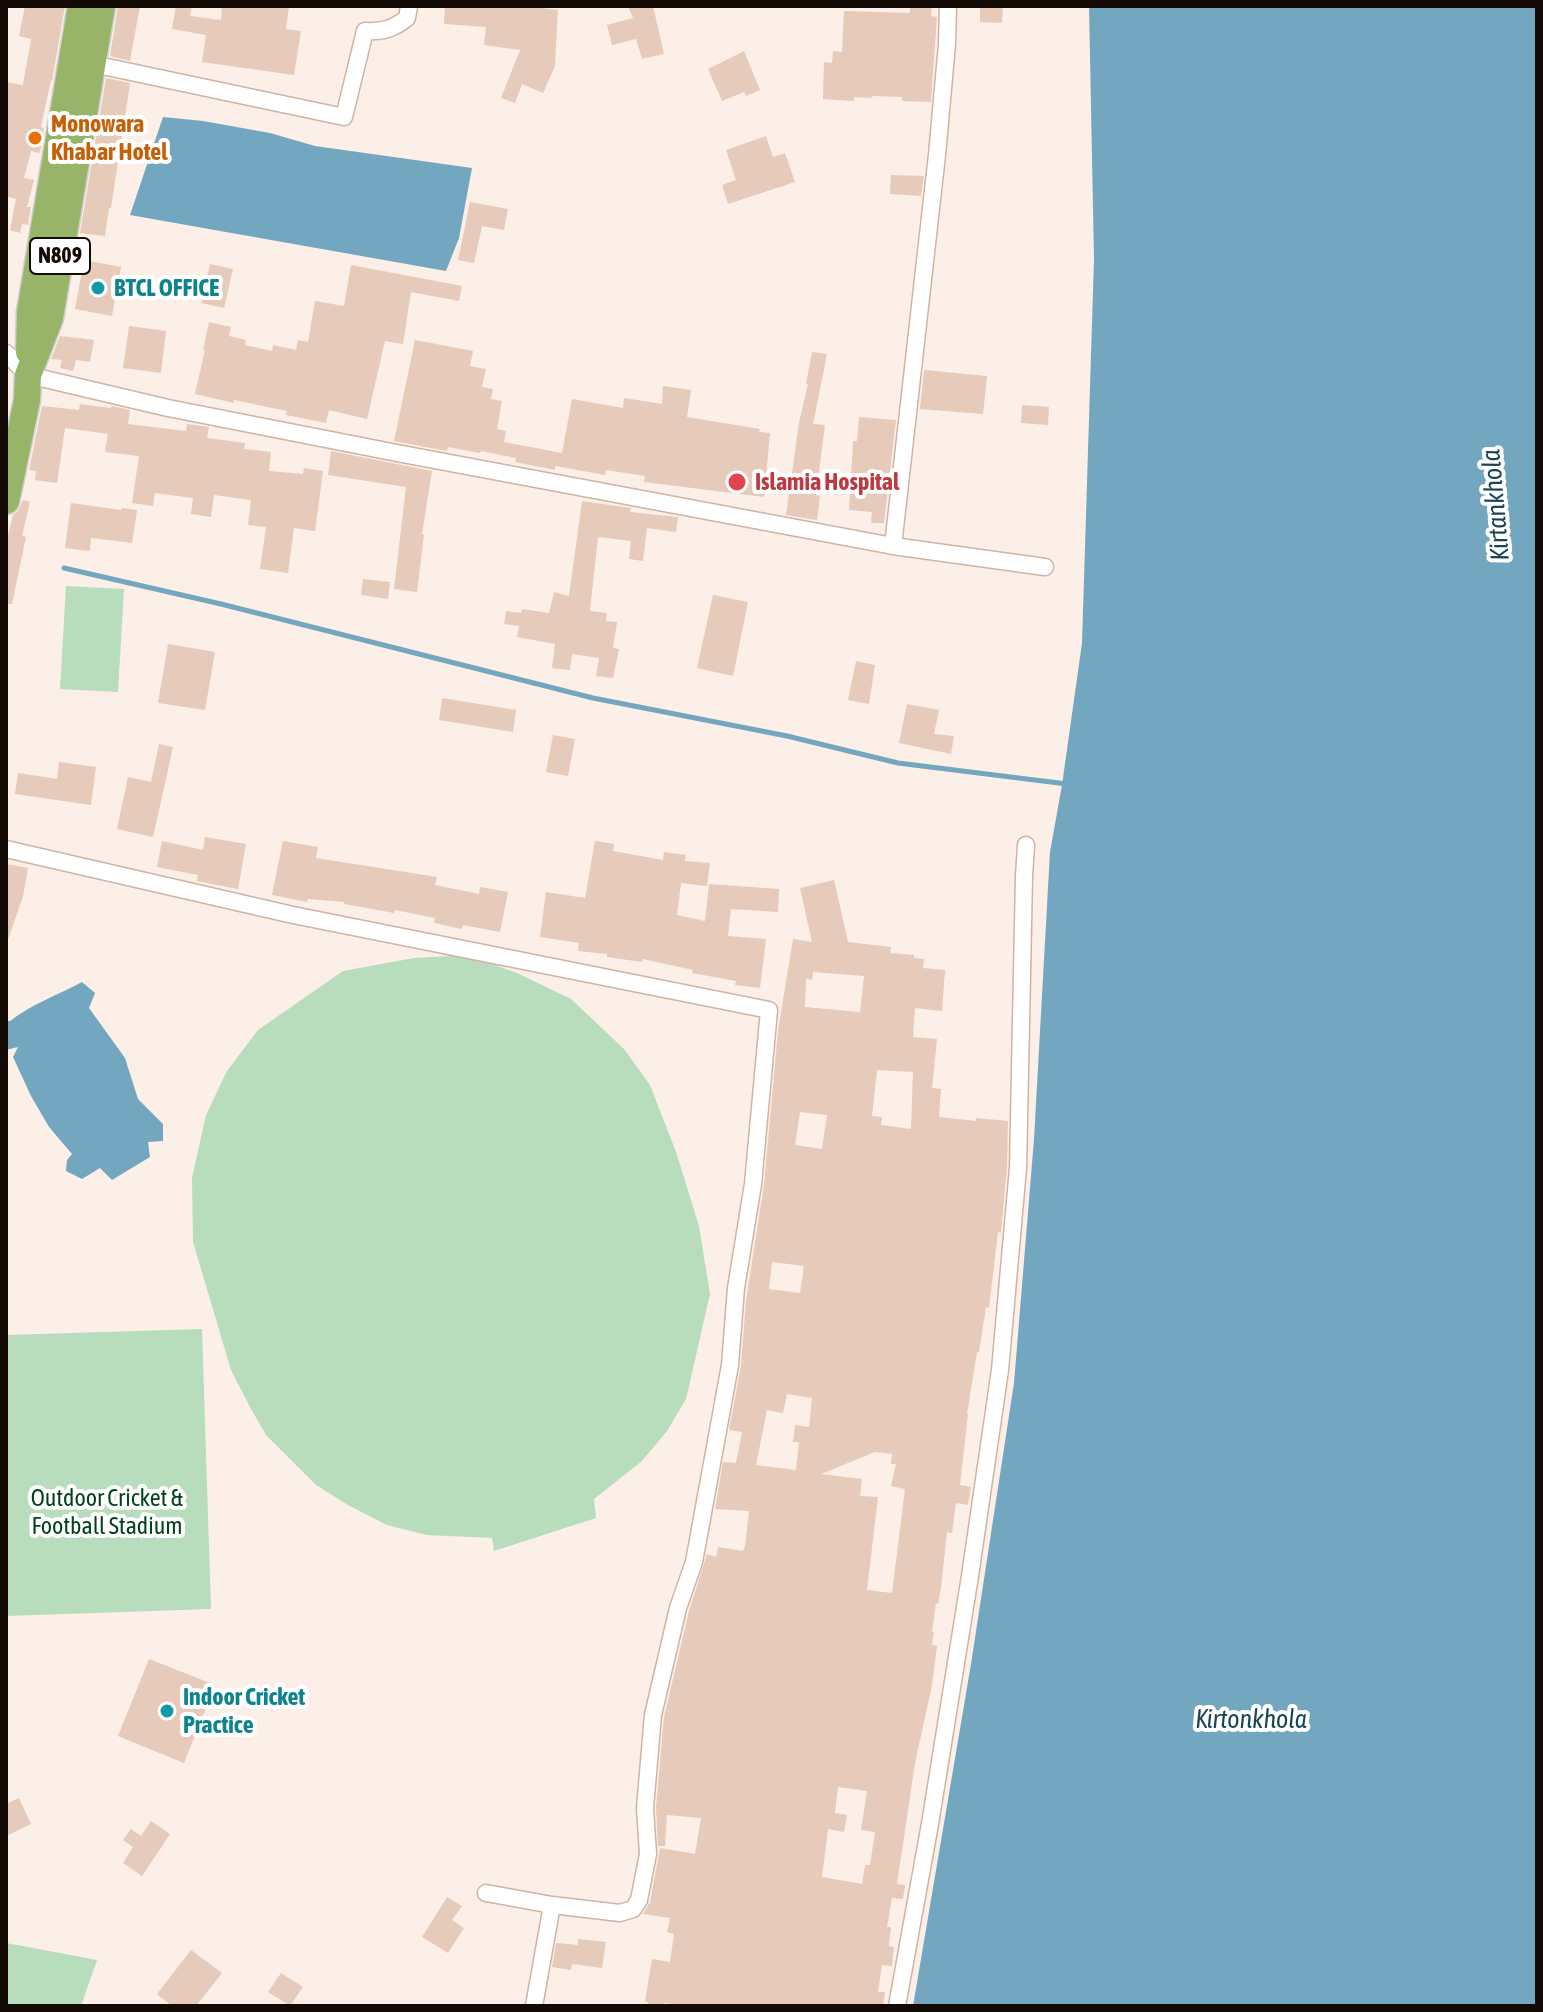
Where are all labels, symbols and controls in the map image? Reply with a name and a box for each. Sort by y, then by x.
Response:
place label: Monowara Khabar Hotel [51,110,168,166]
marker: Monowara Khabar Hotel [26,129,44,147]
road number: N809 [30,238,90,274]
place label: BTCL OFFICE [114,274,219,302]
marker: BTCL OFFICE [89,279,107,297]
water label: Kirtankhola [1476,448,1516,562]
place label: Islamia Hospital [755,468,899,496]
marker: Islamia Hospital [726,471,748,493]
park label: Outdoor Cricket & Football Stadium [31,1484,183,1540]
place label: Indoor Cricket Practice [183,1683,305,1739]
marker: Indoor Cricket Practice [158,1702,176,1720]
water label: Kirtonkhola [1195,1704,1307,1736]

